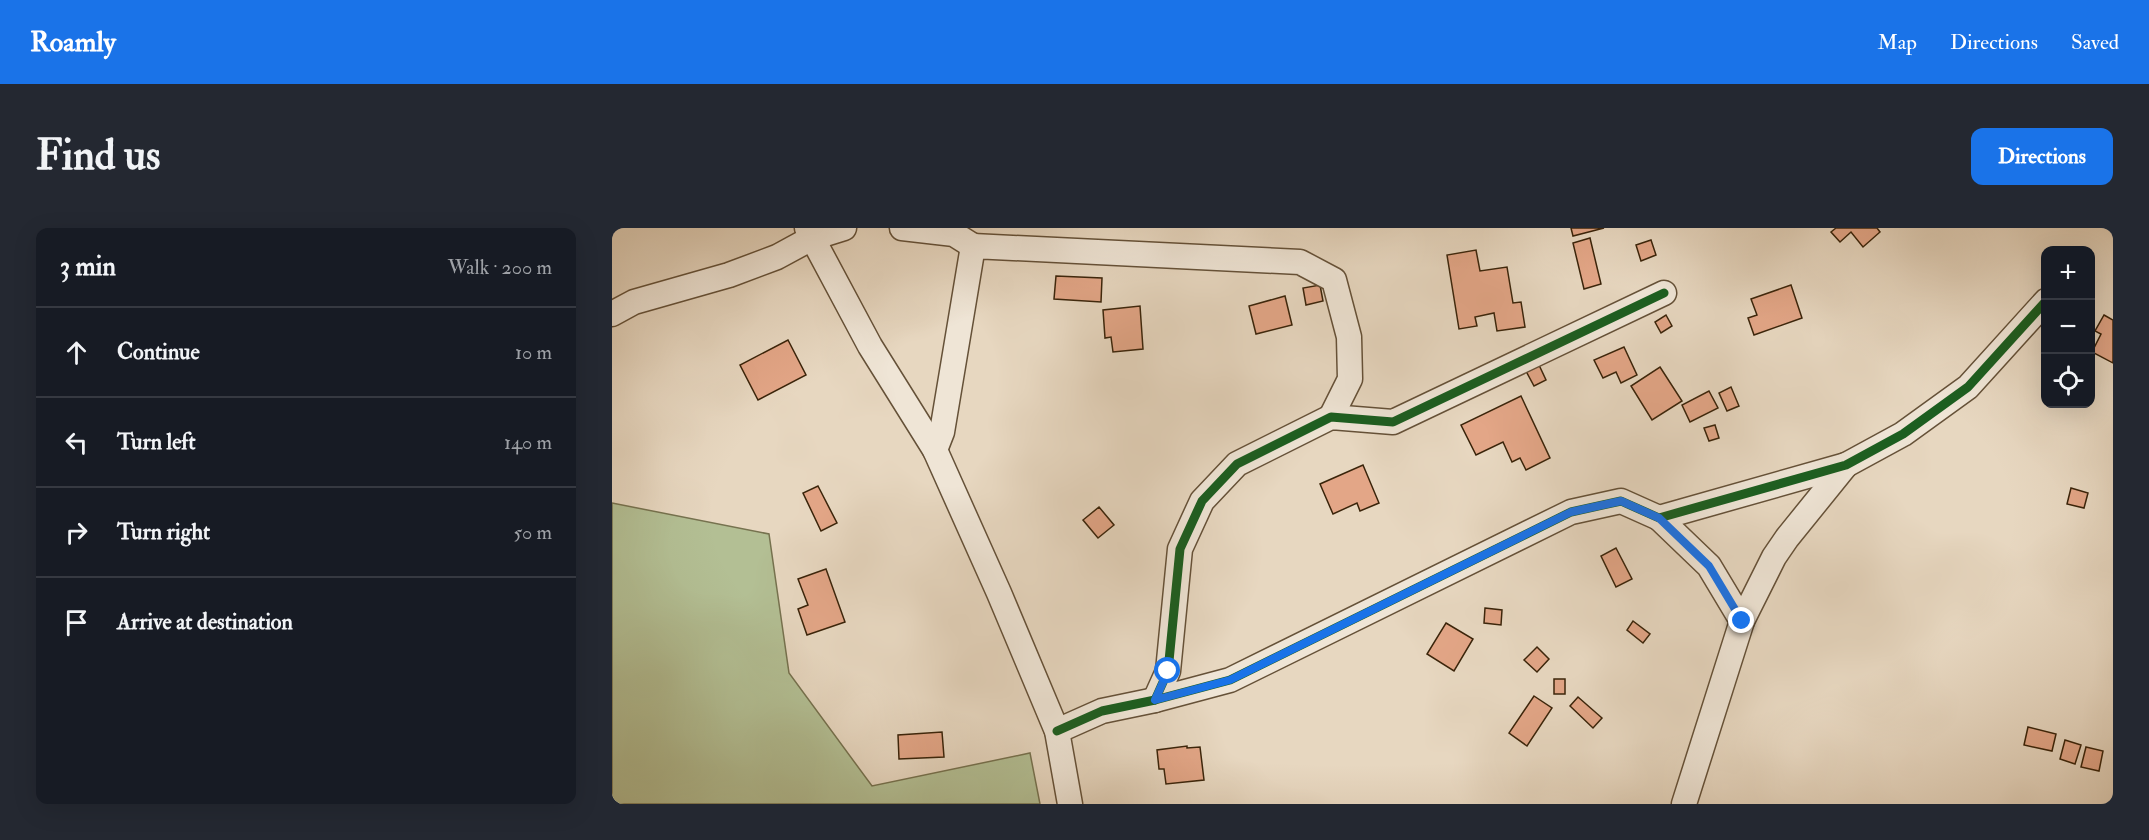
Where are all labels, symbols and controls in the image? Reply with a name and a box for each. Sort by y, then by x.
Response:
text: Roamly [30,25,116,60]
text: Map [1877,29,1917,56]
text: Directions [1950,29,2038,56]
text: Saved [2071,29,2119,56]
button: Directions [1971,128,2113,185]
text: Find us [36,130,160,182]
map controls [2041,246,2095,408]
button: + [2041,246,2095,300]
text: 3 min [60,251,116,283]
text: Walk · 200 m [448,255,552,280]
button: − [2041,300,2095,354]
icon: ahead [60,336,93,369]
text: Continue [117,338,200,366]
text: 10 m [515,340,552,365]
button: locate [2041,354,2095,408]
icon: left [60,426,93,459]
text: Turn left [117,428,196,456]
text: 140 m [504,430,552,455]
icon: right [60,516,93,549]
text: Turn right [117,518,210,546]
text: 50 m [513,520,552,545]
icon: arrive [60,606,93,639]
route end [1728,607,1754,633]
text: Arrive at destination [117,608,293,636]
route start [1154,657,1180,683]

